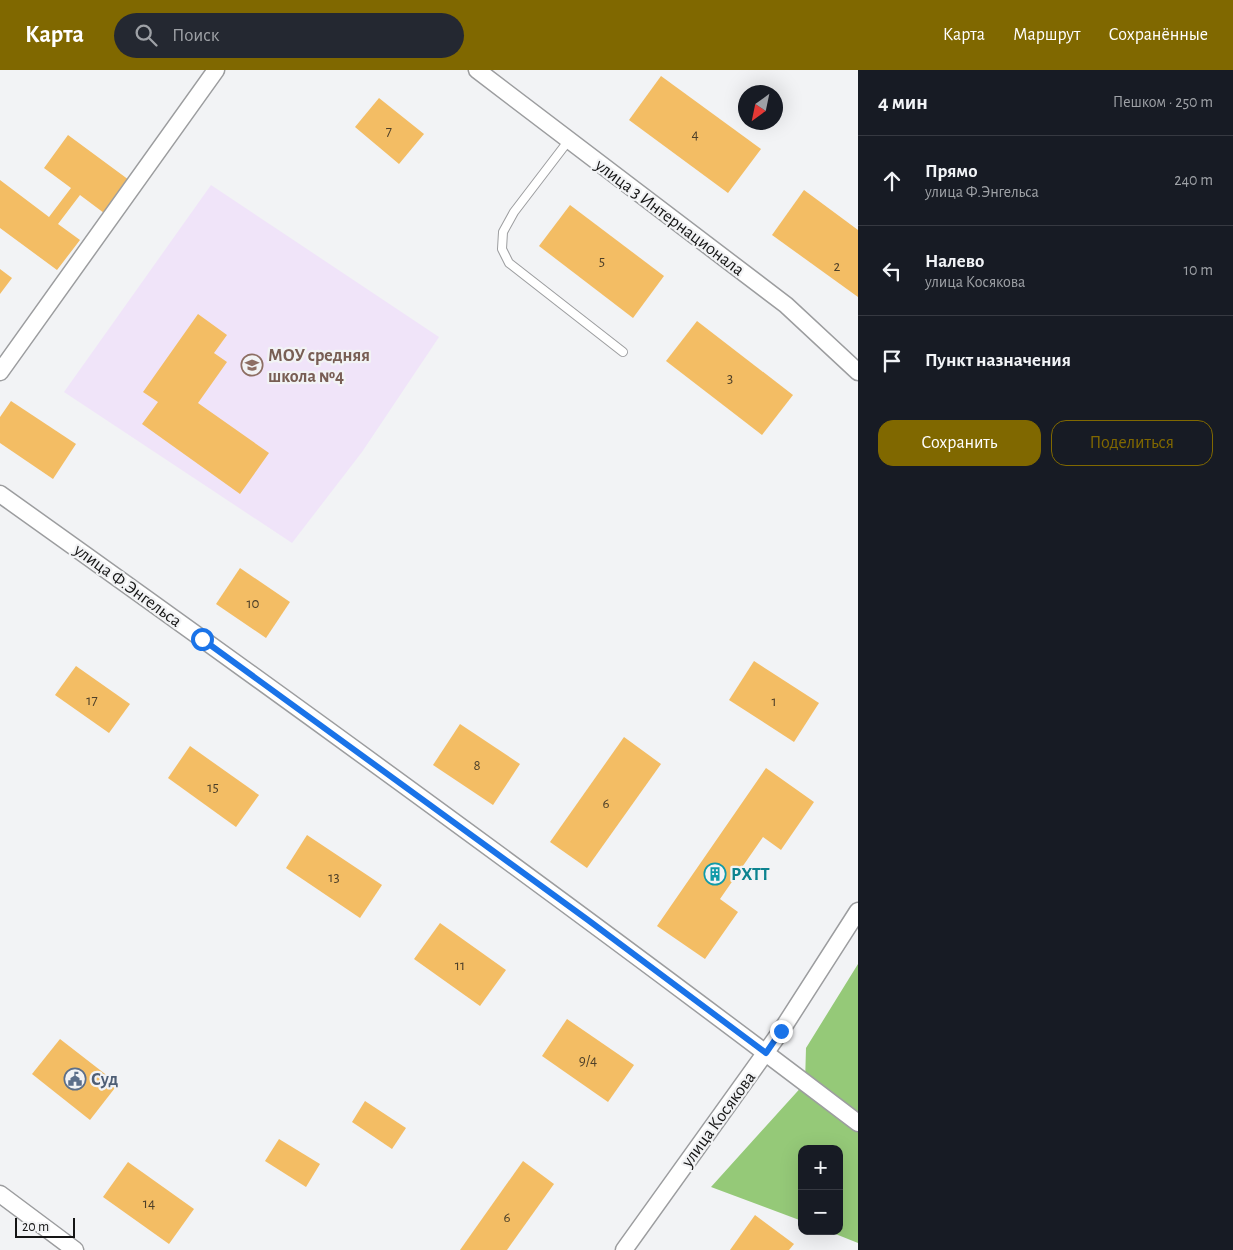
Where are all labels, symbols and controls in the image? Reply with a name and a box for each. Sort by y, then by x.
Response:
search box [114,13,464,58]
icon: search [132,21,160,49]
text: Карта [25,23,84,47]
text: Поиск [172,26,219,45]
text: Карта [943,26,985,44]
text: Маршрут [1013,26,1081,44]
text: Сохранённые [1109,26,1208,44]
north arrow [738,85,783,130]
text: 4 мин [878,92,928,113]
text: Пешком · 250 m [1113,94,1213,110]
house number: 7 [386,124,392,139]
house number: 4 [691,127,699,142]
street label: улица 3 Интернационала [591,155,747,280]
text: Прямо [925,162,978,181]
icon: ahead [878,167,906,195]
text: 240 m [1174,172,1213,188]
text: улица Ф.Энгельса [925,184,1039,200]
text: Налево [925,252,984,271]
house number: 5 [599,254,605,269]
icon: left [878,257,906,285]
house number: 2 [834,259,841,274]
text: 10 m [1184,262,1213,278]
text: улица Косякова [925,274,1025,290]
place label: МОУ средняя школа №4 [268,347,370,386]
icon: arrive [878,347,906,375]
text: Пункт назначения [925,351,1071,370]
school or university icon: МОУ средняя школа №4 [240,353,264,377]
house number: 3 [727,371,733,386]
button: Сохранить [878,420,1041,466]
button: Поделиться [1051,420,1213,466]
street label: улица Ф.Энгельса [69,540,185,631]
house number: 10 [246,596,260,611]
route start [191,628,214,651]
house number: 17 [86,693,98,708]
house number: 1 [771,694,777,709]
house number: 8 [473,758,481,773]
house number: 15 [207,780,219,795]
house number: 6 [602,796,610,811]
building icon: РХТТ [703,862,727,886]
place label: РХТТ [731,866,770,884]
house number: 13 [328,870,340,885]
house number: 11 [455,958,465,973]
route end [770,1020,793,1043]
house number: 9/4 [579,1053,597,1068]
public building icon: Суд [63,1067,87,1091]
street label: улица Косякова [678,1069,759,1171]
place label: Суд [91,1071,119,1089]
map controls [798,1145,843,1235]
button: + [798,1145,843,1190]
button: − [798,1190,843,1235]
house number: 14 [143,1196,155,1211]
house number: 6 [503,1210,511,1225]
scale bar [15,1215,75,1238]
text: 20 m [22,1220,49,1234]

